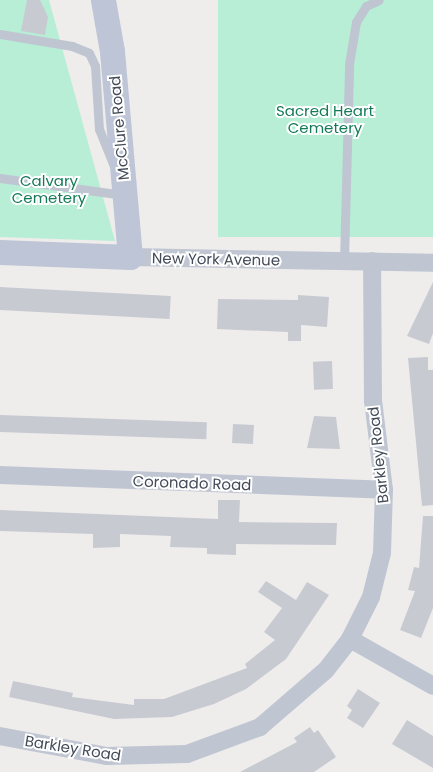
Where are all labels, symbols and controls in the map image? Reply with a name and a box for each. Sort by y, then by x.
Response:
street label: McClure Road [105,75,133,181]
park label: Sacred Heart Cemetery [276,101,374,136]
park label: Calvary Cemetery [12,171,86,206]
street label: New York Avenue [152,249,280,269]
street label: Barkley Road [364,406,392,504]
street label: Coronado Road [132,472,252,494]
street label: Barkley Road [24,732,122,764]

